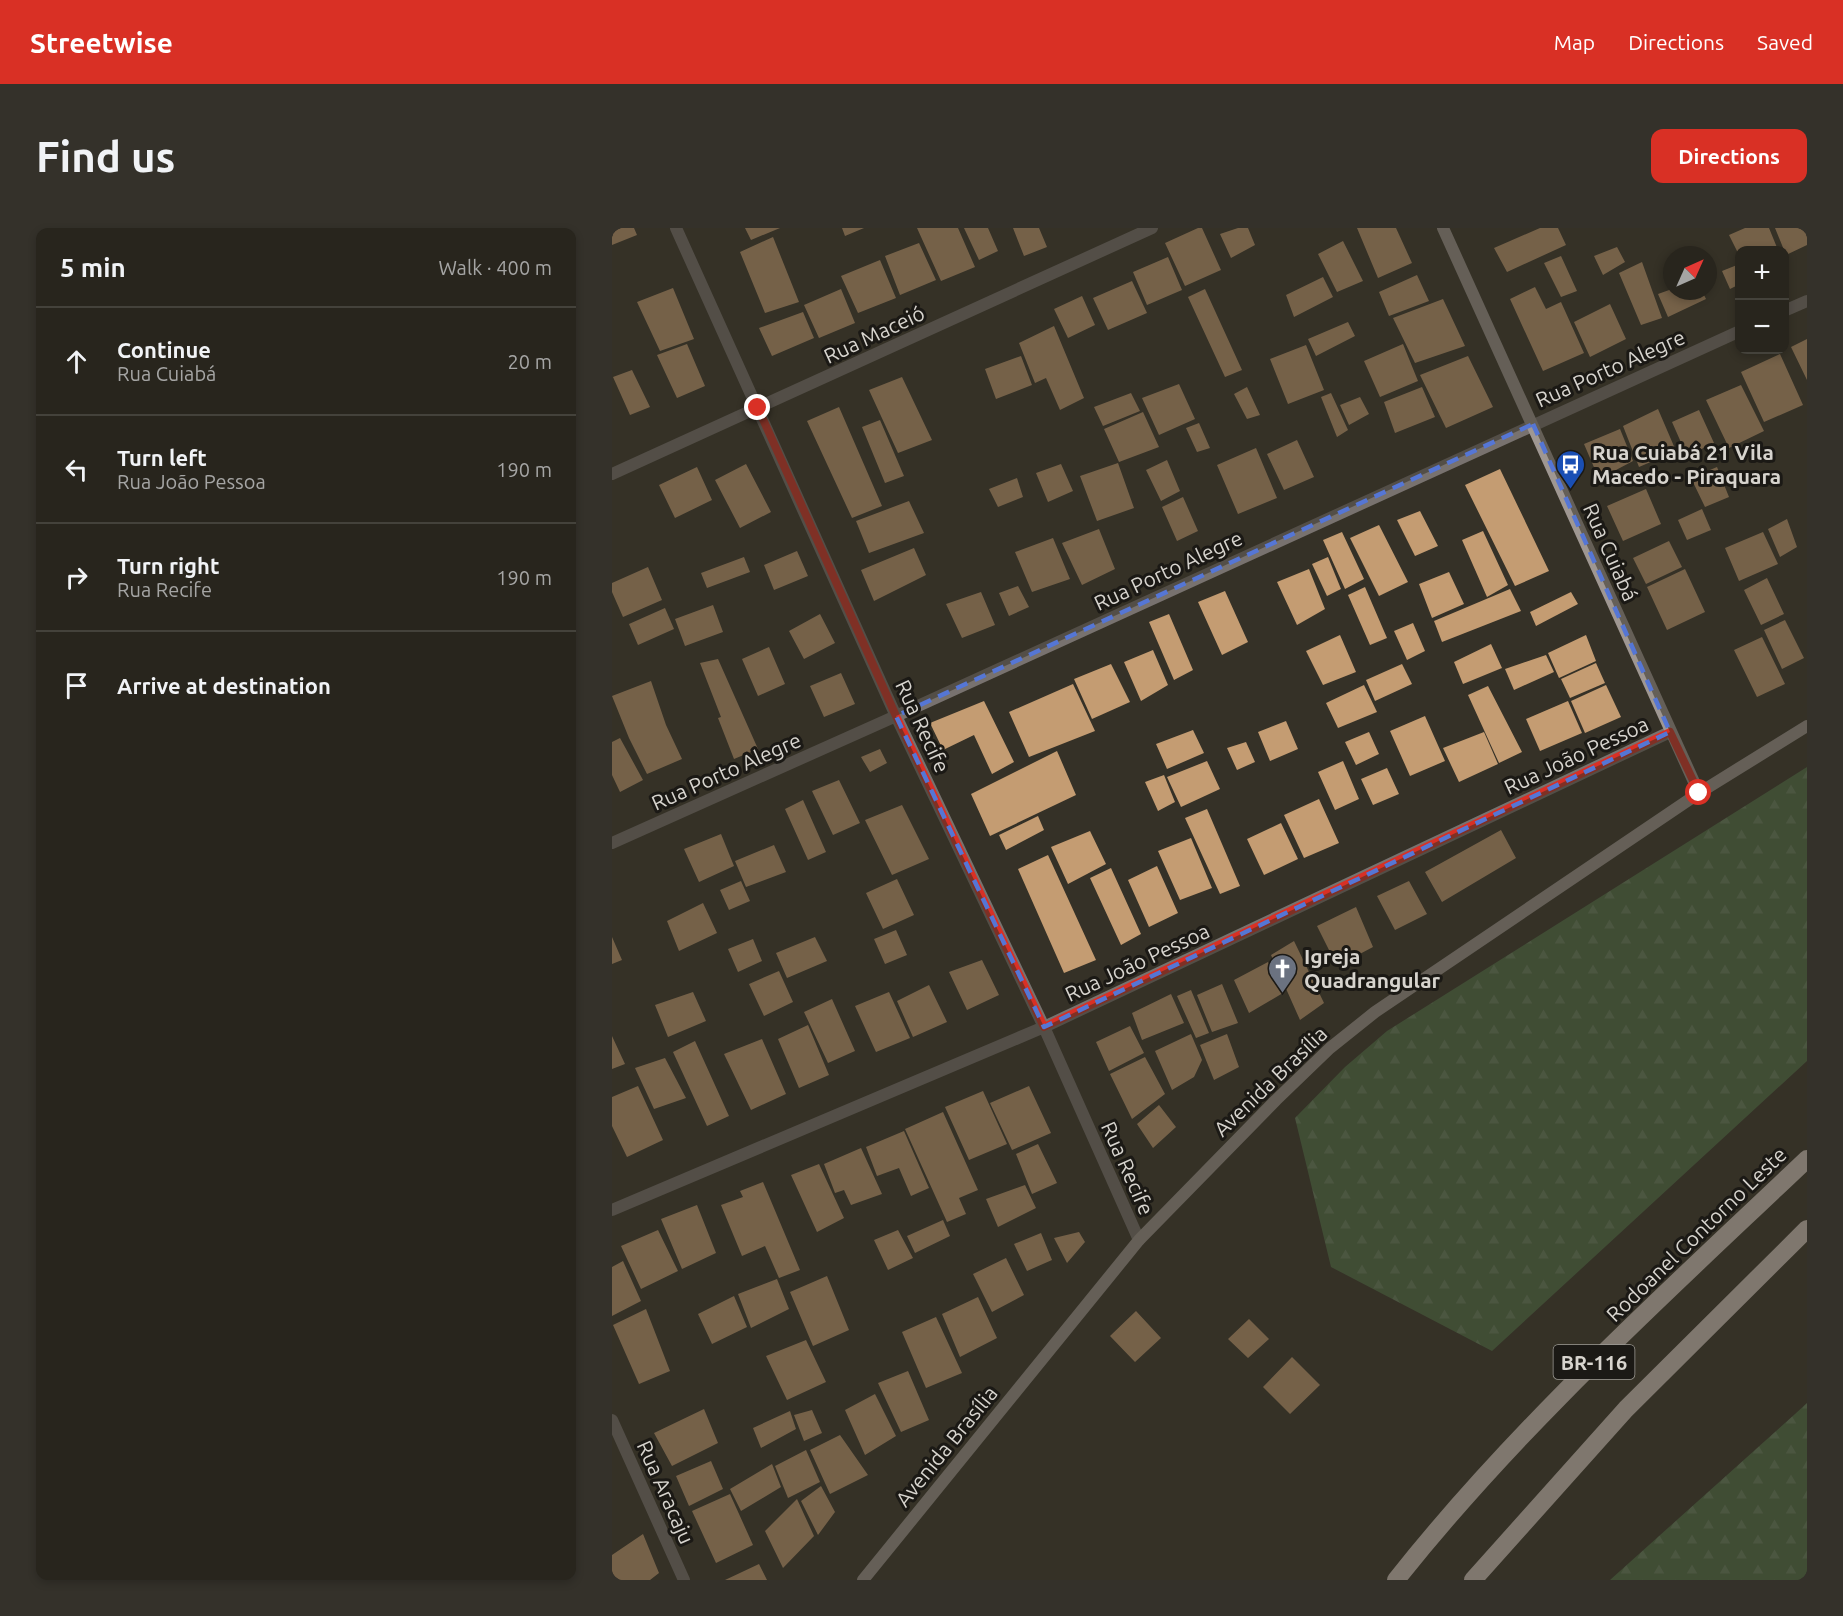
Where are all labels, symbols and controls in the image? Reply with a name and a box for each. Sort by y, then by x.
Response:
text: Streetwise [30,27,173,58]
text: Map [1554,30,1595,54]
text: Directions [1628,30,1724,54]
text: Saved [1757,30,1813,54]
button: Directions [1651,129,1807,183]
text: Find us [36,133,175,180]
north arrow [1663,246,1717,300]
map controls [1735,246,1789,354]
button: + [1735,246,1789,300]
text: 5 min [60,253,126,282]
text: Walk · 400 m [439,256,552,279]
street label: Rua Maceió [820,300,928,368]
button: − [1735,300,1789,354]
street label: Rua Porto Alegre [1532,324,1688,412]
text: Continue [117,337,211,362]
icon: ahead [60,345,93,378]
text: 20 m [508,350,552,373]
text: Rua Cuiabá [117,362,216,385]
route end [744,394,770,420]
place label: Rua Cuiabá 21 Vila Macedo - Piraquara [1592,440,1781,488]
text: Turn left [117,445,207,470]
bus stop icon: Rua Cuiabá 21 Vila Macedo - Piraquara [1555,448,1587,490]
icon: left [60,453,93,486]
text: 190 m [496,458,552,481]
text: Rua João Pessoa [117,470,266,493]
street label: Rua Cuiabá [1579,499,1643,605]
street label: Rua Porto Alegre [1090,525,1246,615]
text: Turn right [117,553,219,578]
icon: right [60,561,93,594]
text: 190 m [496,566,552,589]
text: Rua Recife [117,578,212,601]
icon: arrive [60,669,93,702]
text: Arrive at destination [117,673,331,698]
street label: Rua Recife [891,676,955,776]
street label: Rua João Pessoa [1500,711,1652,799]
street label: Rua Porto Alegre [648,727,804,815]
route start [1685,779,1711,805]
street label: Rua João Pessoa [1061,918,1213,1006]
place label: Igreja Quadrangular [1304,944,1441,992]
church icon: Igreja Quadrangular [1267,952,1299,994]
street label: Avenida Brasília [1208,1021,1332,1141]
street label: Rua Recife [1097,1118,1159,1218]
street label: Rodoanel Contorno Leste [1601,1142,1791,1326]
road number: BR-116 [1554,1345,1634,1379]
street label: Avenida Brasília [890,1381,1002,1511]
street label: Rua Aracaju [633,1437,699,1547]

